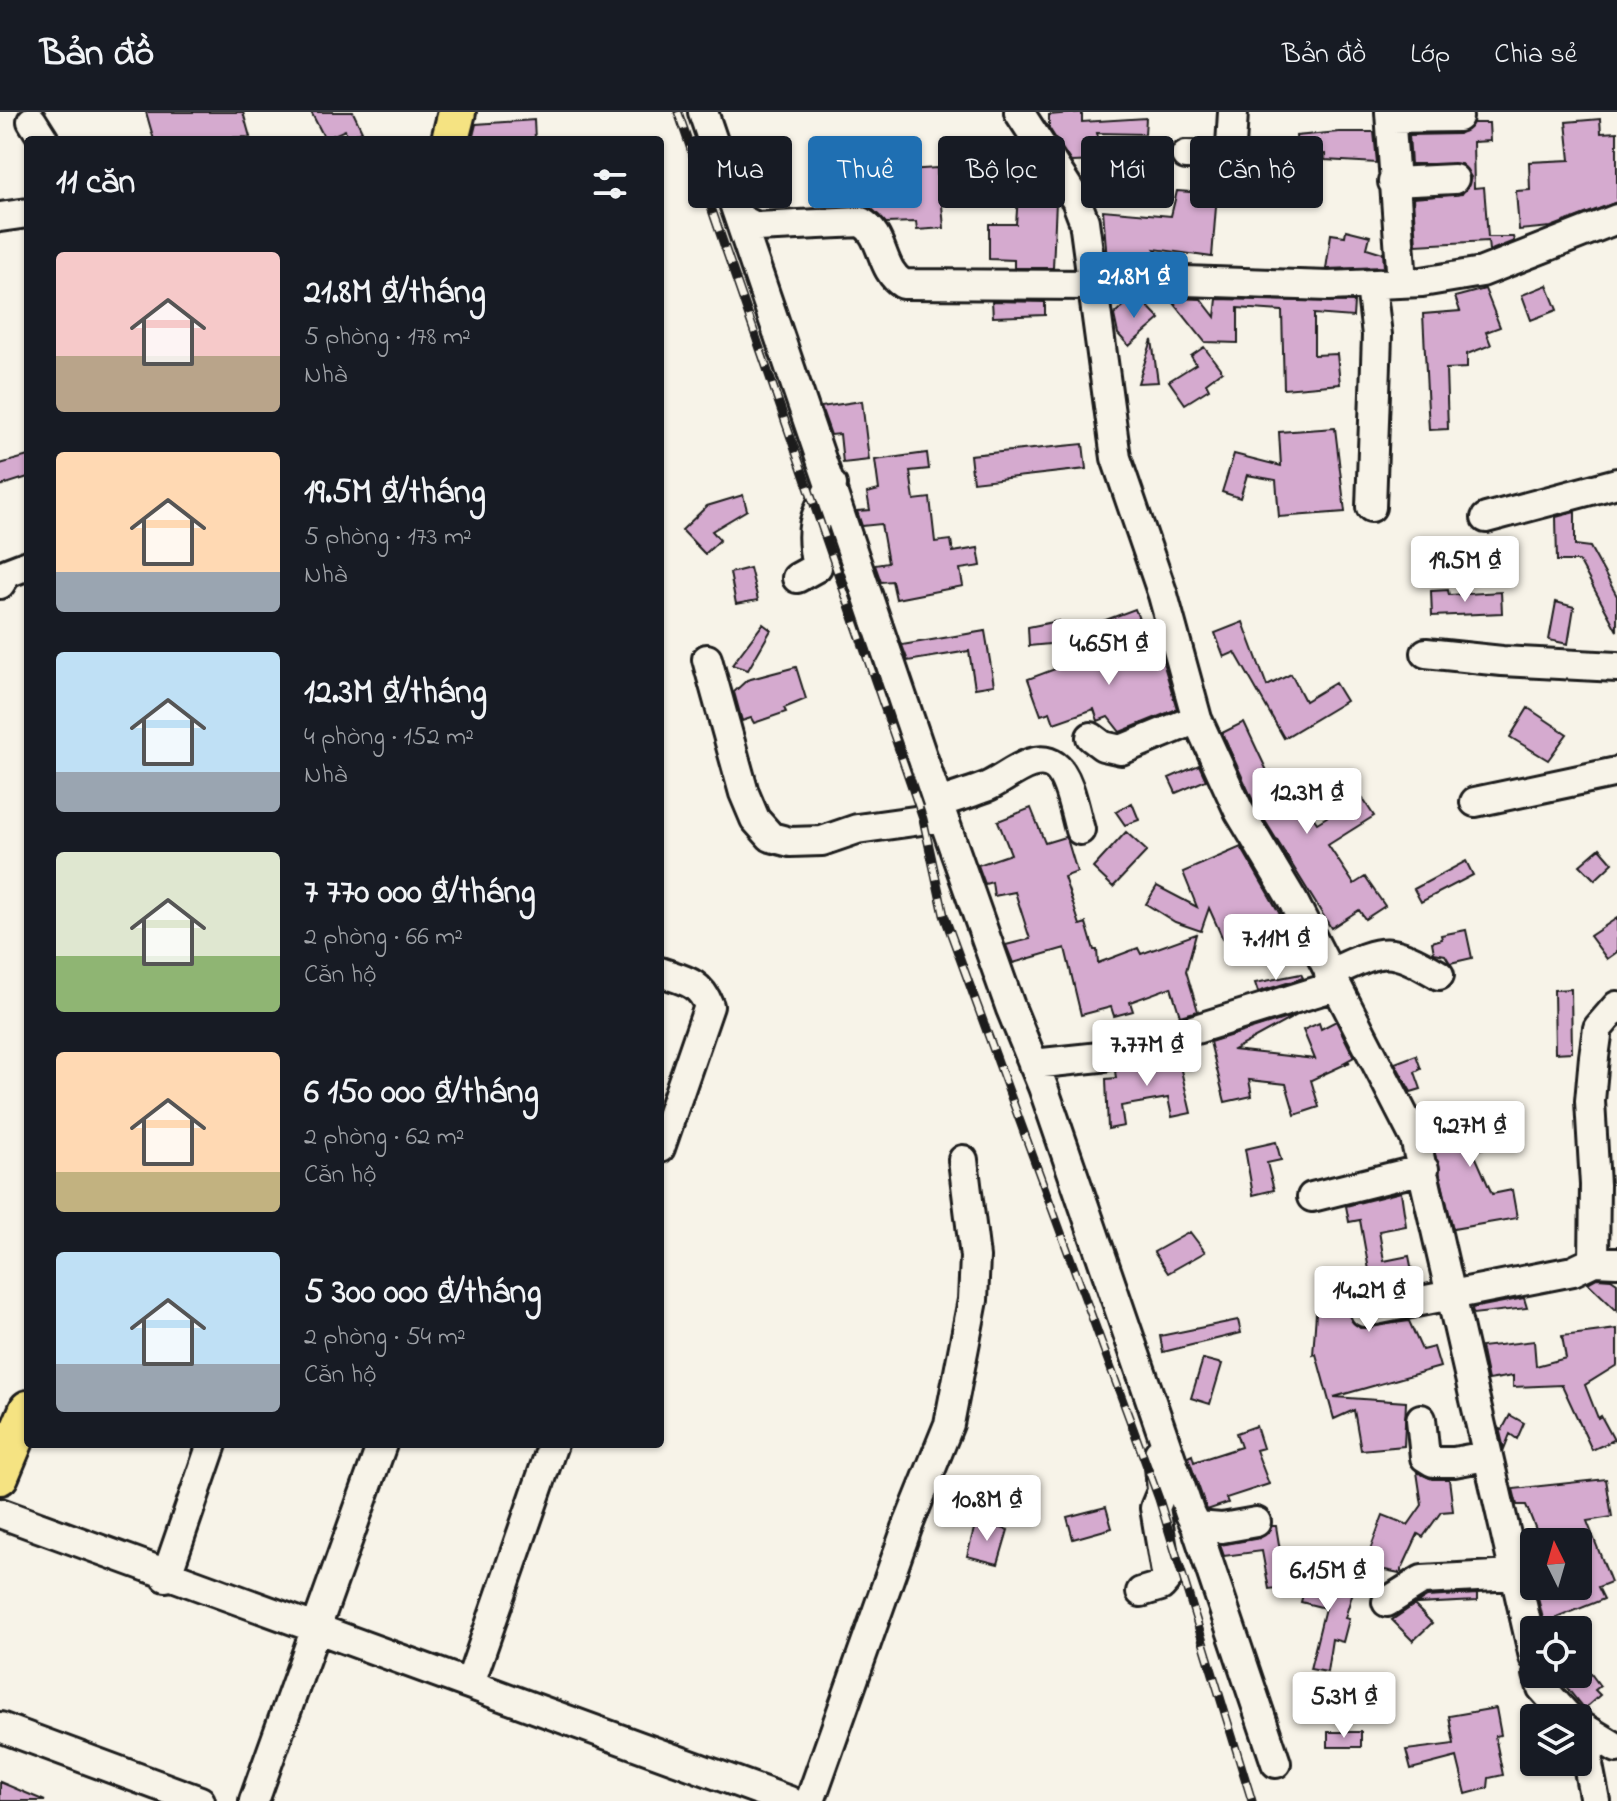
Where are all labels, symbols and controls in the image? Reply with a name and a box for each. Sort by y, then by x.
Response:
text: Bản đồ [40,27,154,83]
text: Bản đồ [1282,35,1366,76]
text: Lớp [1410,35,1450,76]
text: Chia sẻ [1494,35,1577,76]
chip: Mua [688,136,792,208]
chip: Thuê [808,136,922,208]
chip: Bộ lọc [938,136,1065,208]
chip: Mới [1081,136,1174,208]
chip: Căn hộ [1190,136,1323,208]
text: 11 căn [56,159,135,209]
icon: filters [588,162,632,206]
pin: 21.8M ₫ [1060,252,1208,320]
text: 21.8M ₫ [1098,259,1170,297]
text: 21.8M ₫/tháng [304,269,486,319]
icon: home [120,284,216,380]
text: 5 phòng · 178 m² [304,319,471,357]
text: Nhà [304,357,347,395]
text: 19.5M ₫/tháng [304,469,486,519]
icon: home [120,484,216,580]
text: 5 phòng · 173 m² [304,519,472,557]
pin: 19.5M ₫ [1391,536,1539,604]
text: 19.5M ₫ [1429,543,1501,581]
text: Nhà [304,557,347,595]
pin: 4.65M ₫ [1035,619,1183,687]
text: 4.65M ₫ [1070,626,1148,664]
text: 12.3M ₫/tháng [304,669,487,719]
icon: home [120,684,216,780]
text: 4 phòng · 152 m² [304,719,474,757]
text: Nhà [304,757,347,795]
pin: 12.3M ₫ [1233,768,1381,836]
text: 12.3M ₫ [1270,775,1344,813]
text: 7 770 000 ₫/tháng [304,869,536,919]
icon: home [120,884,216,980]
pin: 7.11M ₫ [1202,914,1350,982]
text: 2 phòng · 66 m² [304,919,463,957]
text: 7.11M ₫ [1242,921,1310,959]
text: Căn hộ [304,957,376,995]
pin: 7.77M ₫ [1073,1020,1221,1088]
text: 7.77M ₫ [1110,1027,1184,1065]
text: 6 150 000 ₫/tháng [304,1069,539,1119]
icon: home [120,1084,216,1180]
pin: 9.27M ₫ [1396,1101,1544,1169]
text: 9.27M ₫ [1434,1108,1506,1146]
text: 2 phòng · 62 m² [304,1119,464,1157]
text: Căn hộ [304,1157,376,1195]
pin: 14.2M ₫ [1295,1266,1443,1334]
text: 5 300 000 ₫/tháng [304,1269,542,1319]
text: 14.2M ₫ [1332,1273,1406,1311]
icon: home [120,1284,216,1380]
text: 2 phòng · 54 m² [304,1319,466,1357]
text: Căn hộ [304,1357,376,1395]
pin: 10.8M ₫ [913,1475,1061,1543]
text: 10.8M ₫ [952,1482,1022,1520]
north arrow [1520,1528,1592,1600]
map controls [1520,1528,1592,1776]
pin: 6.15M ₫ [1254,1546,1402,1614]
text: 6.15M ₫ [1290,1553,1366,1591]
button: locate [1520,1616,1592,1688]
pin: 5.3M ₫ [1279,1672,1409,1740]
text: 5.3M ₫ [1311,1679,1377,1717]
button: layers [1520,1704,1592,1776]

